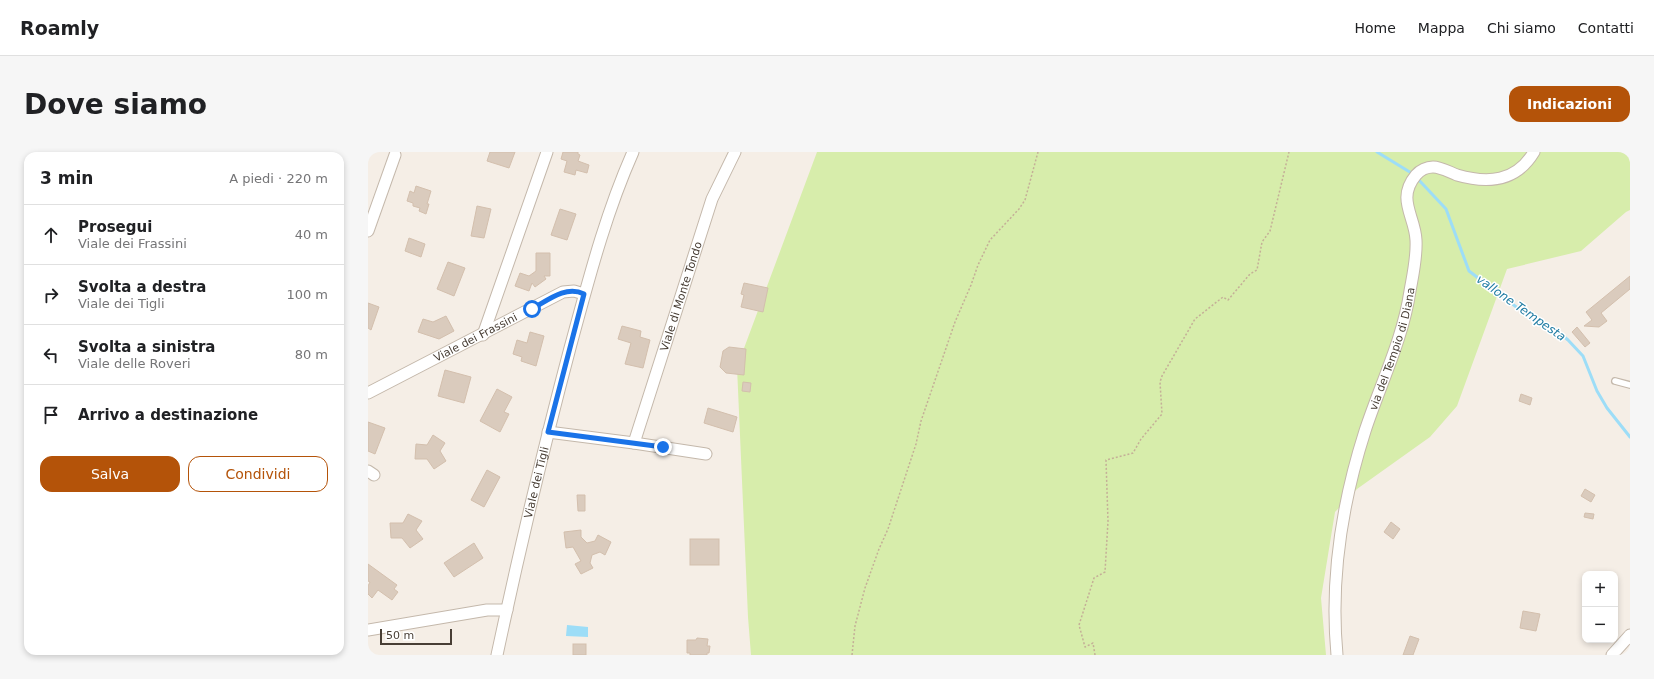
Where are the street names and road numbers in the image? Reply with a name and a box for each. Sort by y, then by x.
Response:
street label: Viale di Monte Tondo [658,240,705,353]
street label: via del Tempio di Diana [1367,286,1418,412]
street label: Viale dei Frassini [432,311,520,365]
street label: Viale dei Tigli [522,445,552,520]

